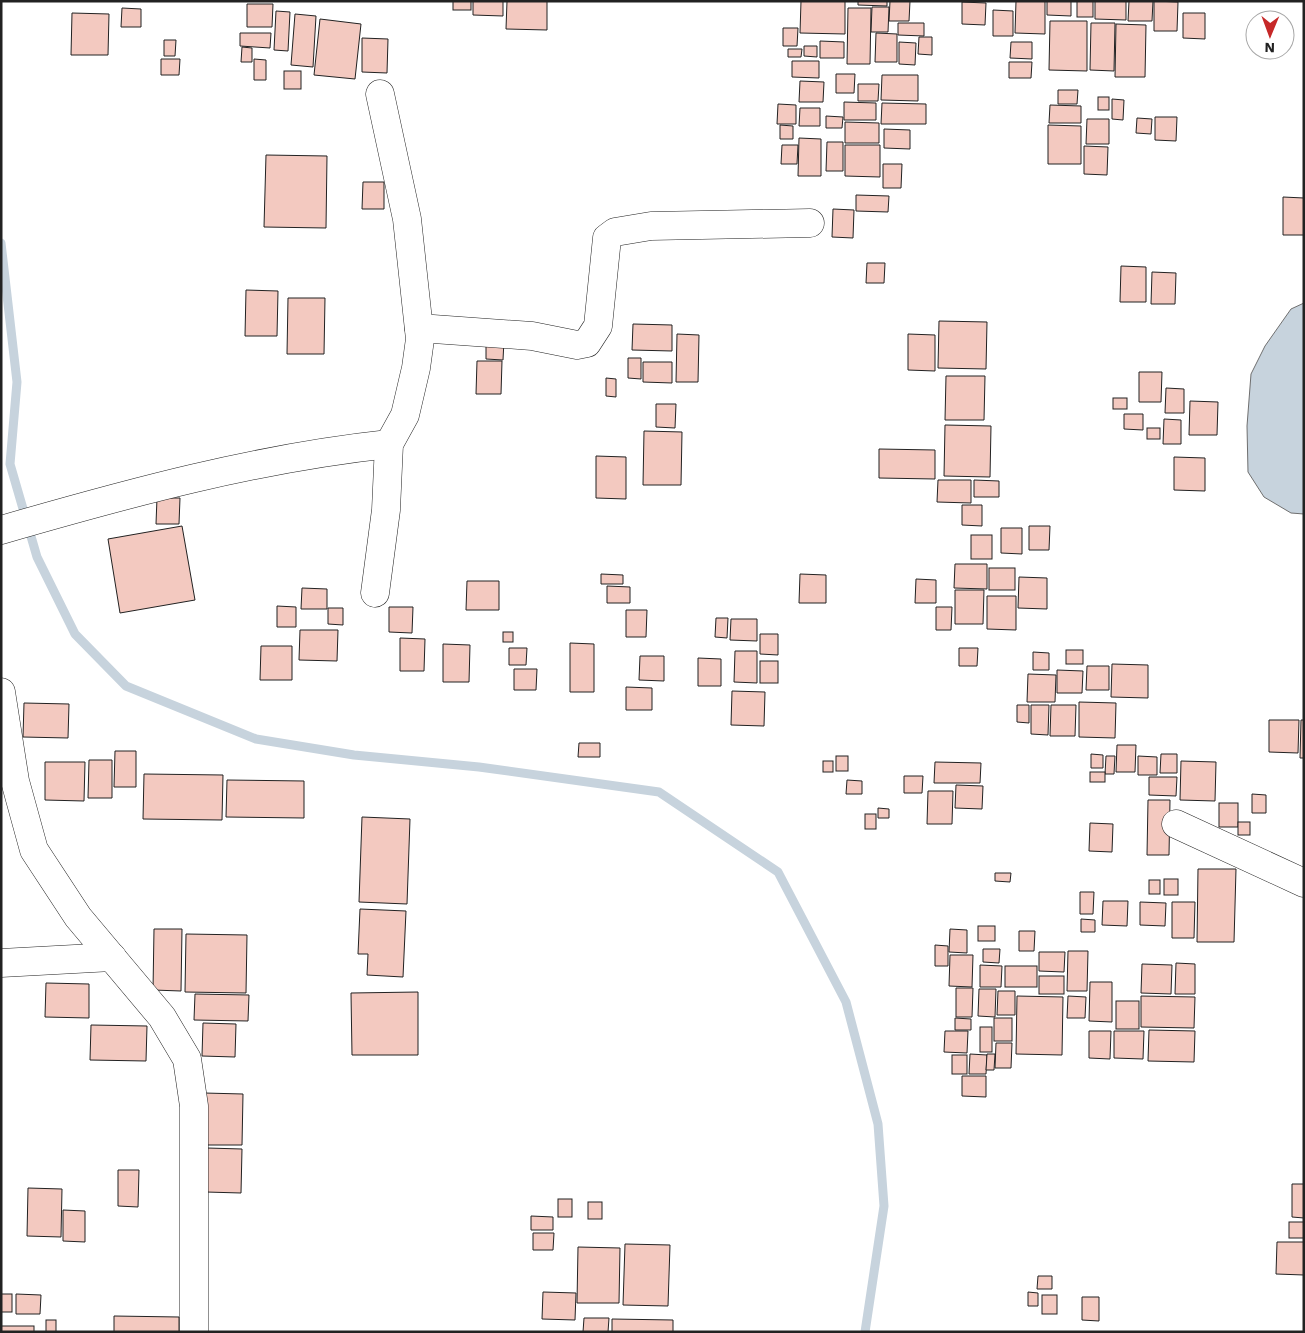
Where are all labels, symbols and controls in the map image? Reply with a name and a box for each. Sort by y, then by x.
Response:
north arrow [1245,10,1295,60]
text: N [1264,40,1275,56]

